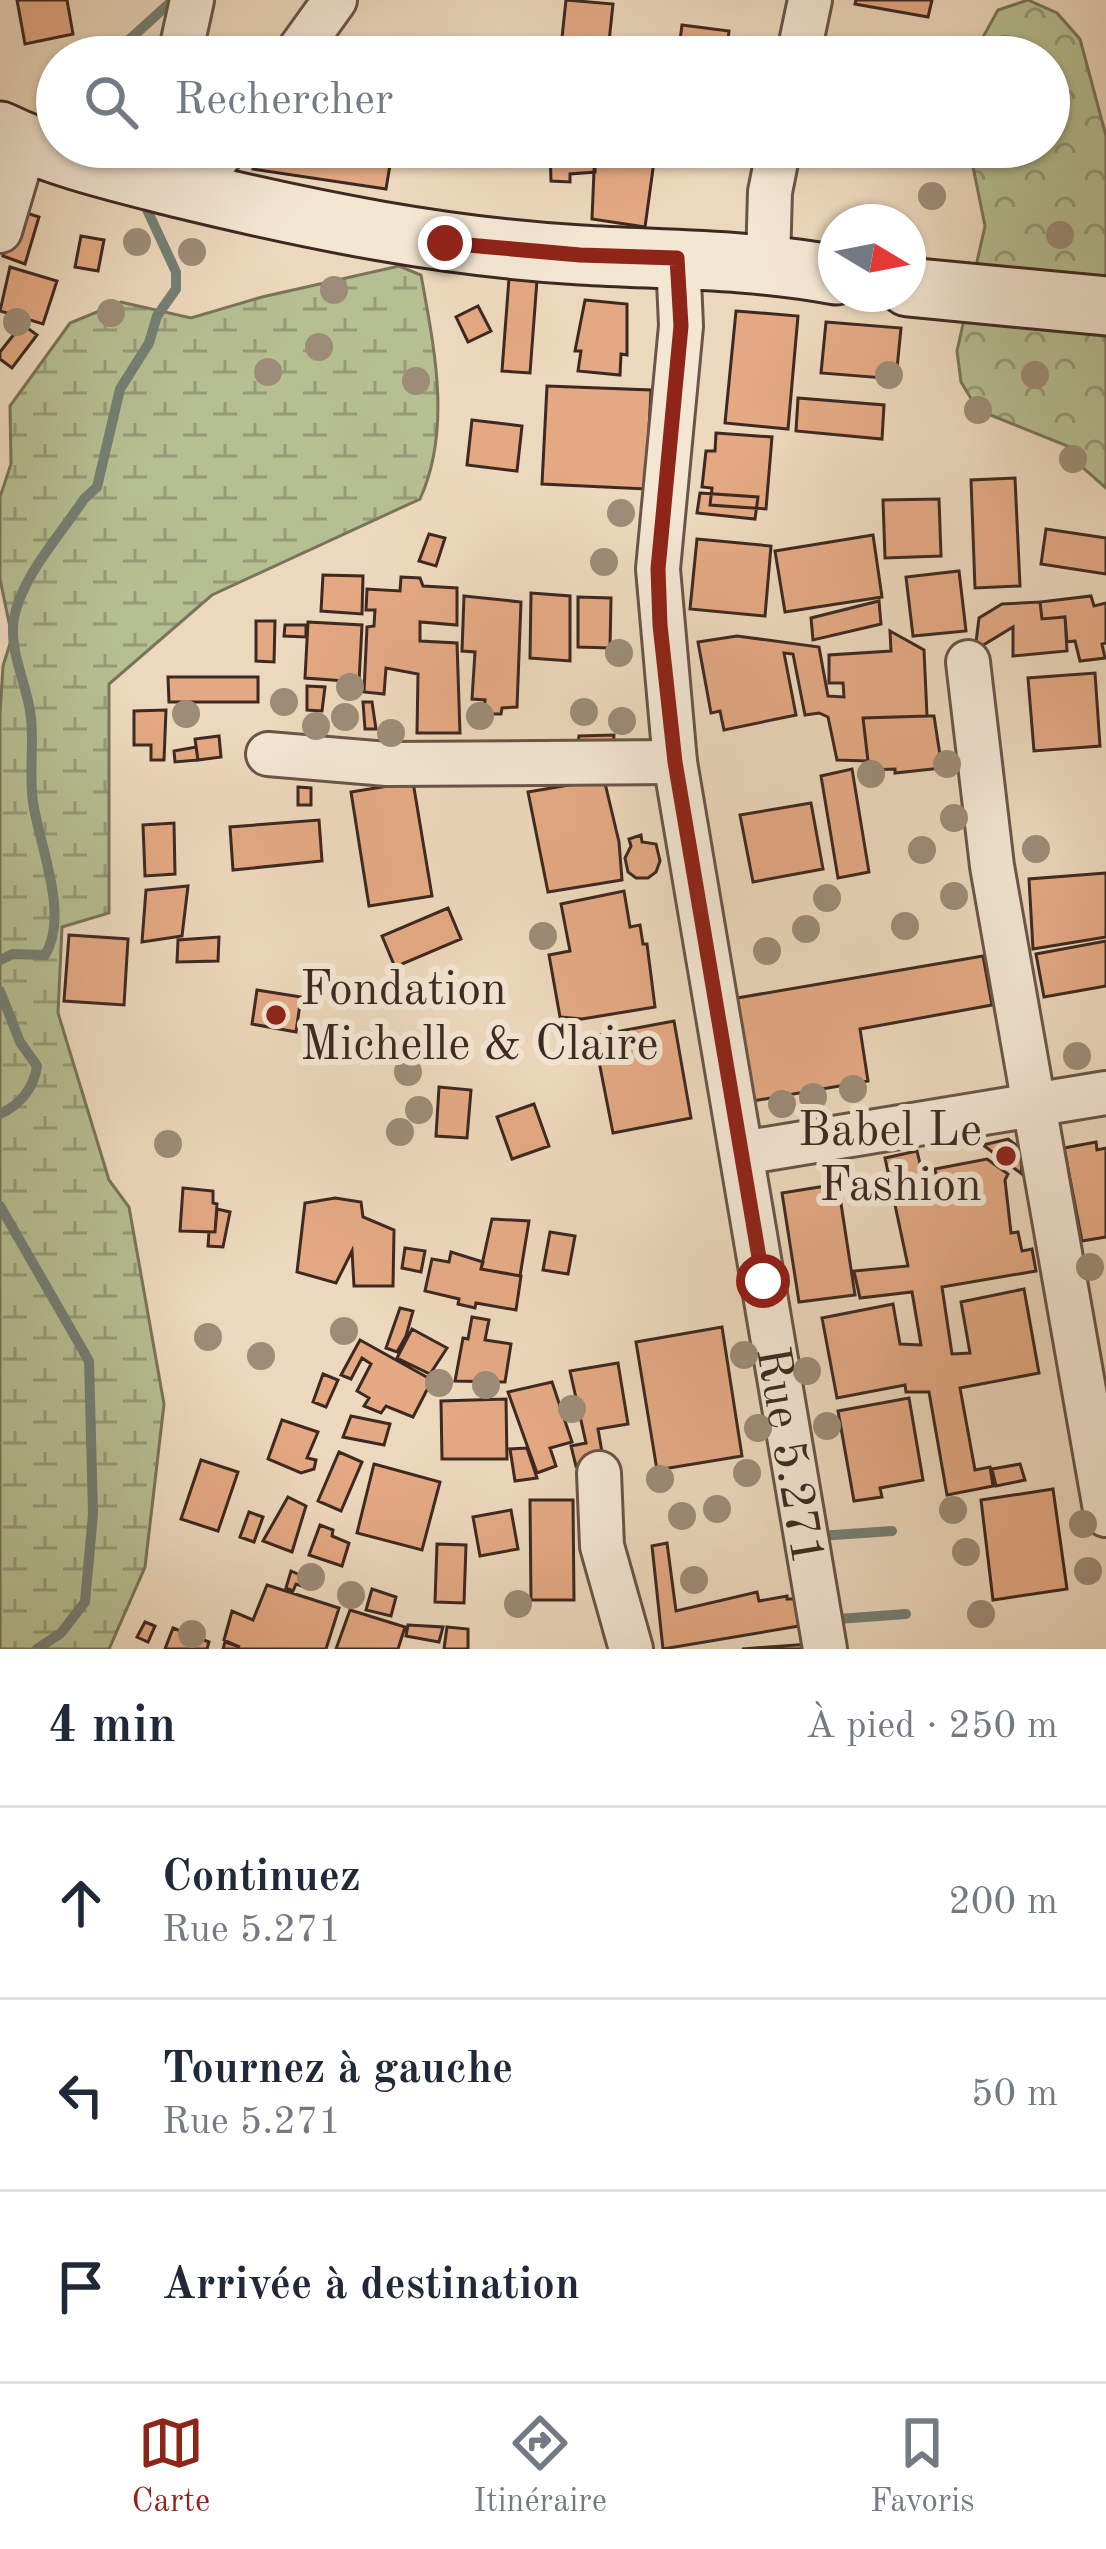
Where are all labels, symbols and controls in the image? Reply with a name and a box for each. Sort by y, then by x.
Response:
search box [36,36,1070,168]
icon: search [78,69,144,135]
text: Rechercher [174,79,393,124]
north arrow [818,204,926,312]
route end [418,216,472,270]
place label: Fondation Michelle & Claire [300,967,658,1070]
marker: Fondation Michelle & Claire [263,1002,289,1028]
place label: Babel Le Fashion [798,1108,982,1211]
marker: Babel Le Fashion [993,1143,1019,1169]
route start [736,1254,790,1308]
street label: Rue 5.271 [746,1343,830,1569]
text: 4 min [48,1702,176,1753]
text: À pied · 250 m [806,1707,1058,1746]
text: Continuez [162,1856,361,1901]
icon: ahead [48,1870,114,1936]
text: 200 m [948,1883,1058,1922]
text: Rue 5.271 [162,1911,341,1950]
text: Tournez à gauche [162,2048,513,2093]
icon: left [48,2062,114,2128]
text: 50 m [971,2075,1058,2114]
text: Rue 5.271 [162,2103,341,2142]
icon: arrive [48,2254,114,2320]
text: Arrivée à destination [162,2264,580,2309]
tab: Carte [131,2410,210,2523]
tab: Itinéraire [473,2410,607,2523]
tab: Favoris [870,2410,975,2523]

